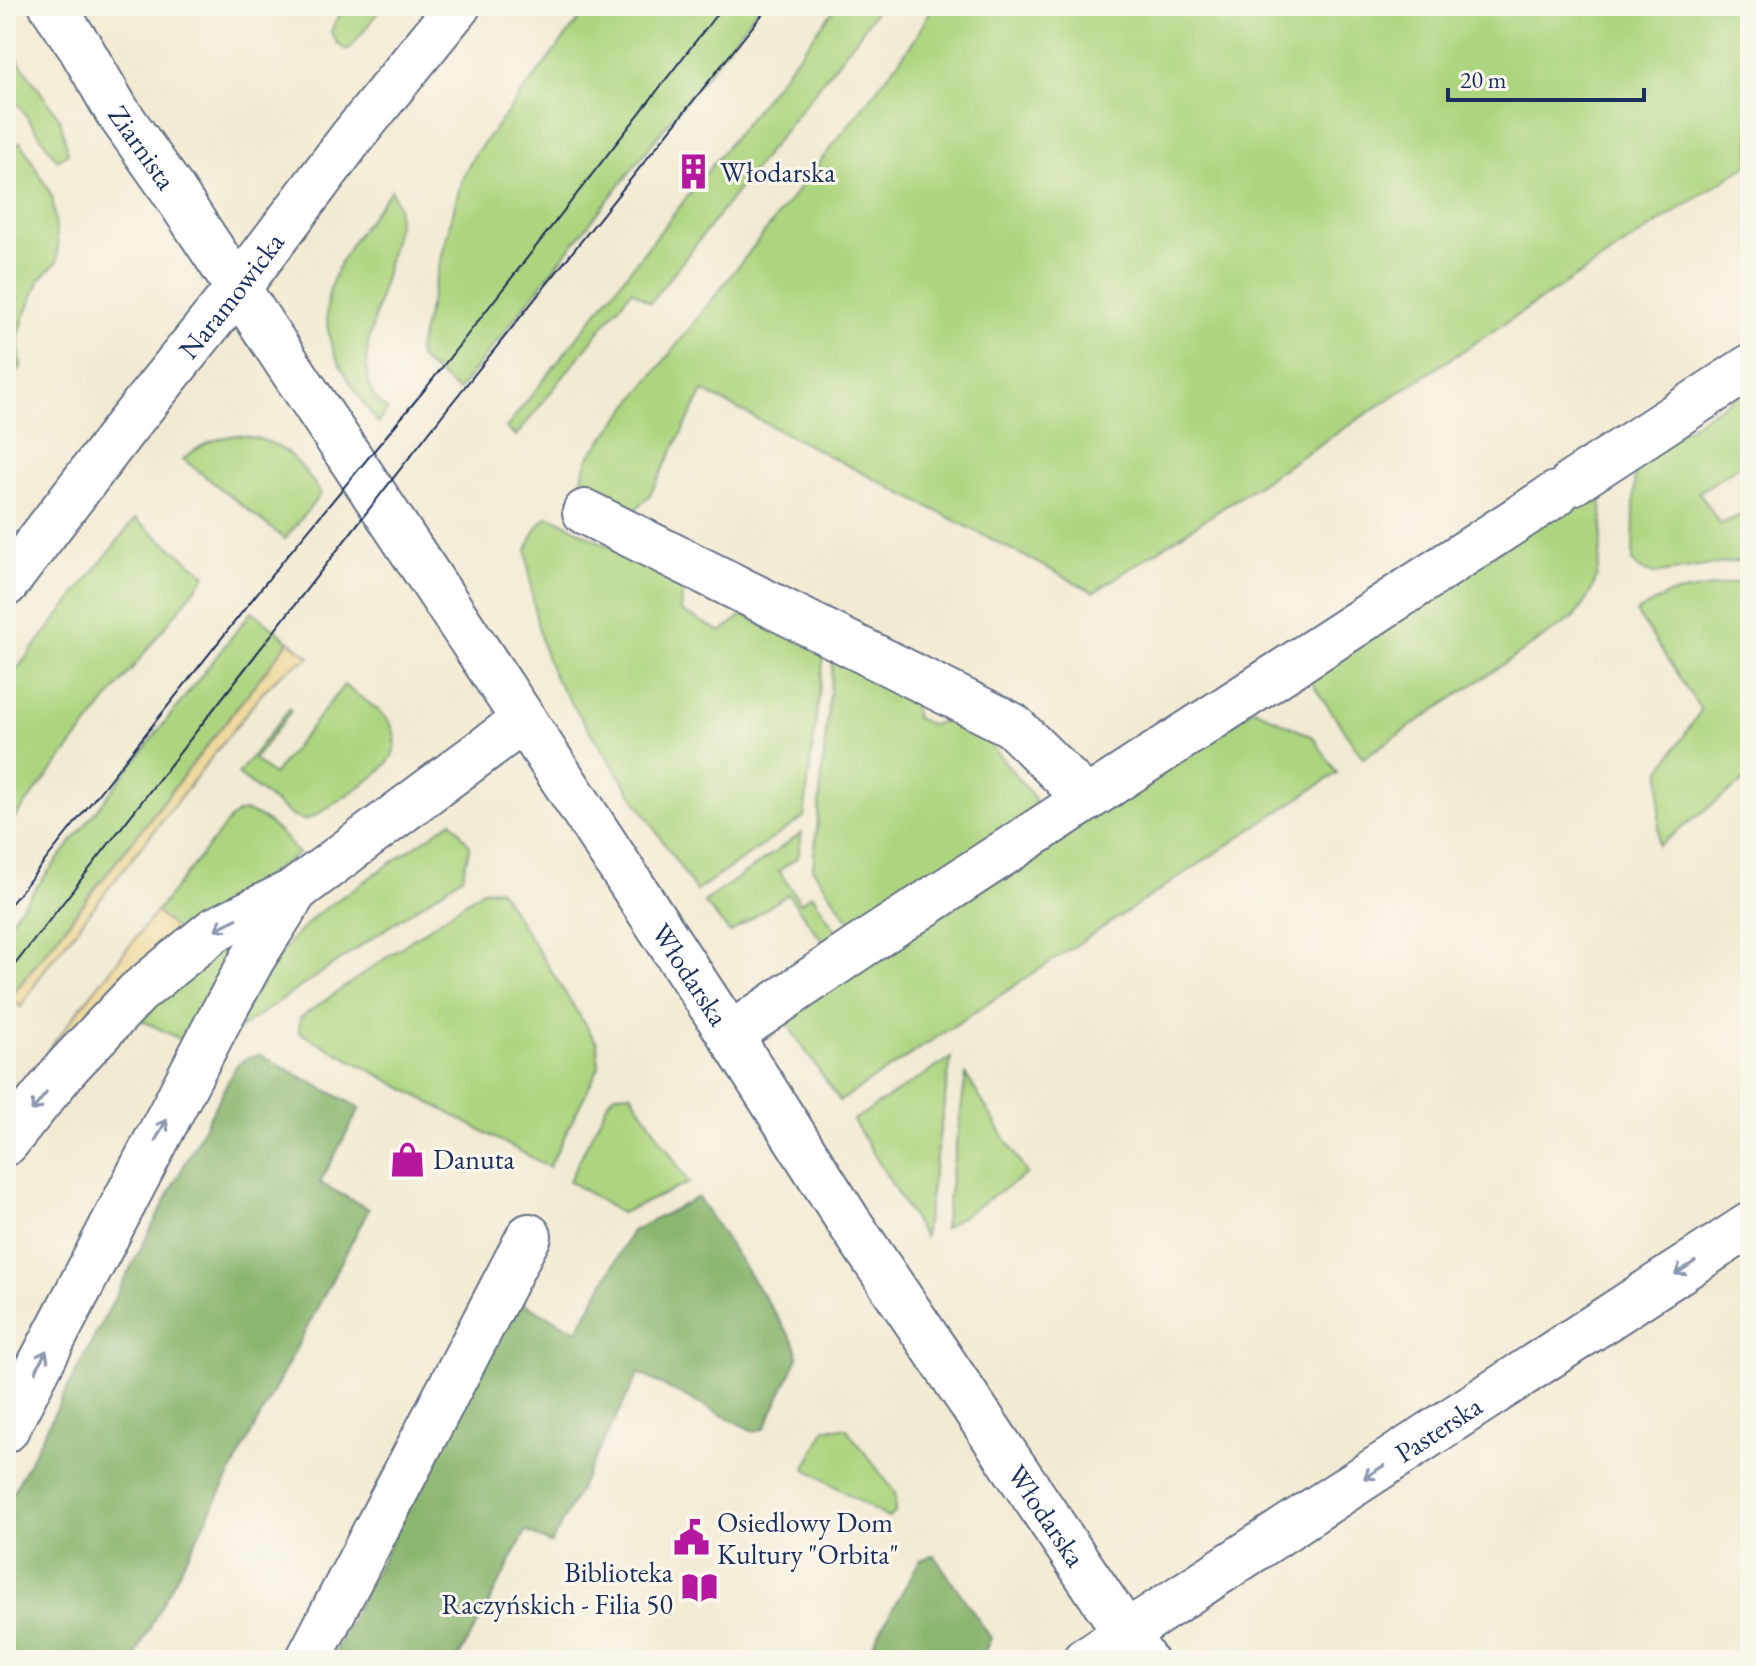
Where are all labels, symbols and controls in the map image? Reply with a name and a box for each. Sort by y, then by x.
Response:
scale bar [1448,52,1644,102]
text: 20 m [1460,64,1507,95]
street label: Ziarnista [101,98,185,197]
building icon: Włodarska [675,153,713,191]
place label: Włodarska [720,154,836,190]
street label: Naramowicka [170,224,292,366]
street label: Włodarska [644,916,737,1033]
one-way arrow [215,917,239,932]
one-way arrow [30,1091,48,1112]
one-way arrow [153,1118,169,1142]
shop icon: Danuta [388,1140,426,1178]
place label: Danuta [433,1141,516,1177]
one-way arrow [1674,1260,1697,1276]
one-way arrow [34,1349,50,1373]
street label: Pasterska [1388,1387,1489,1471]
street label: Włodarska [1000,1458,1094,1574]
one-way arrow [1363,1464,1386,1480]
place label: Osiedlowy Dom Kultury "Orbita" [717,1504,899,1572]
public building icon: Osiedlowy Dom Kultury "Orbita" [672,1519,710,1557]
place label: Biblioteka Raczyńskich - Filia 50 [441,1554,674,1622]
library icon: Biblioteka Raczyńskich - Filia 50 [680,1569,718,1607]

